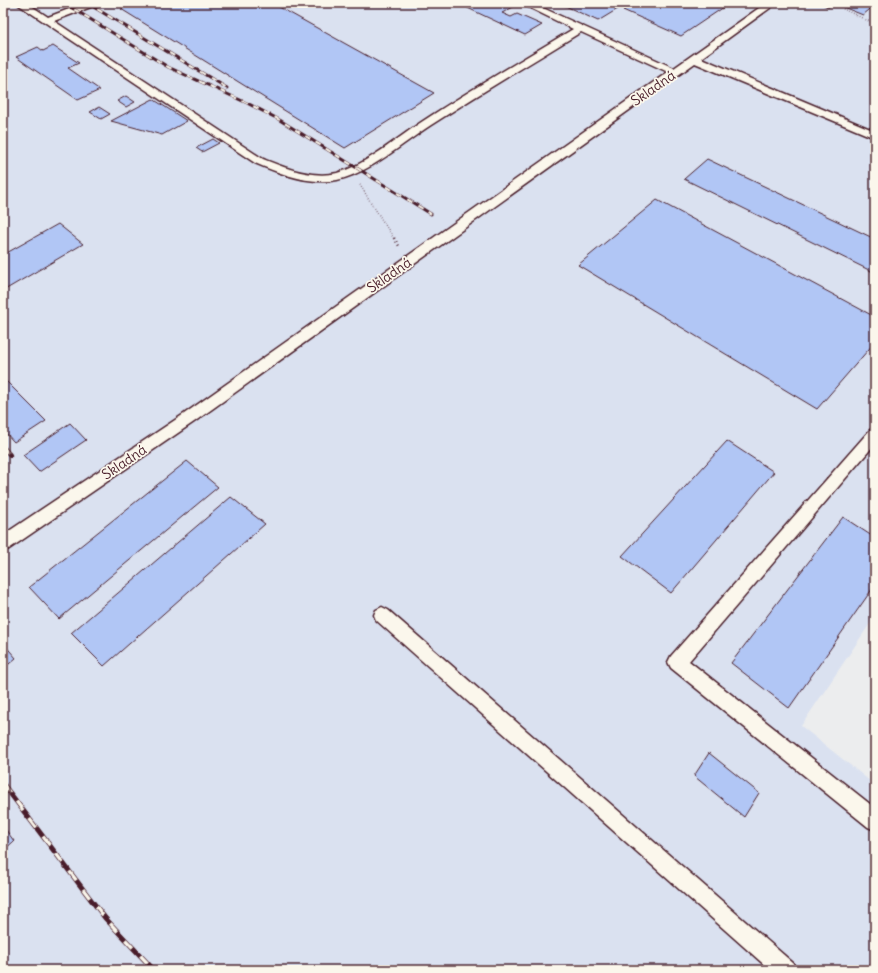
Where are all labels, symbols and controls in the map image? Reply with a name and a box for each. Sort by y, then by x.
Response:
street label: Skladná [627,66,679,110]
street label: Skladná [363,253,415,297]
street label: Skladná [98,440,150,484]

